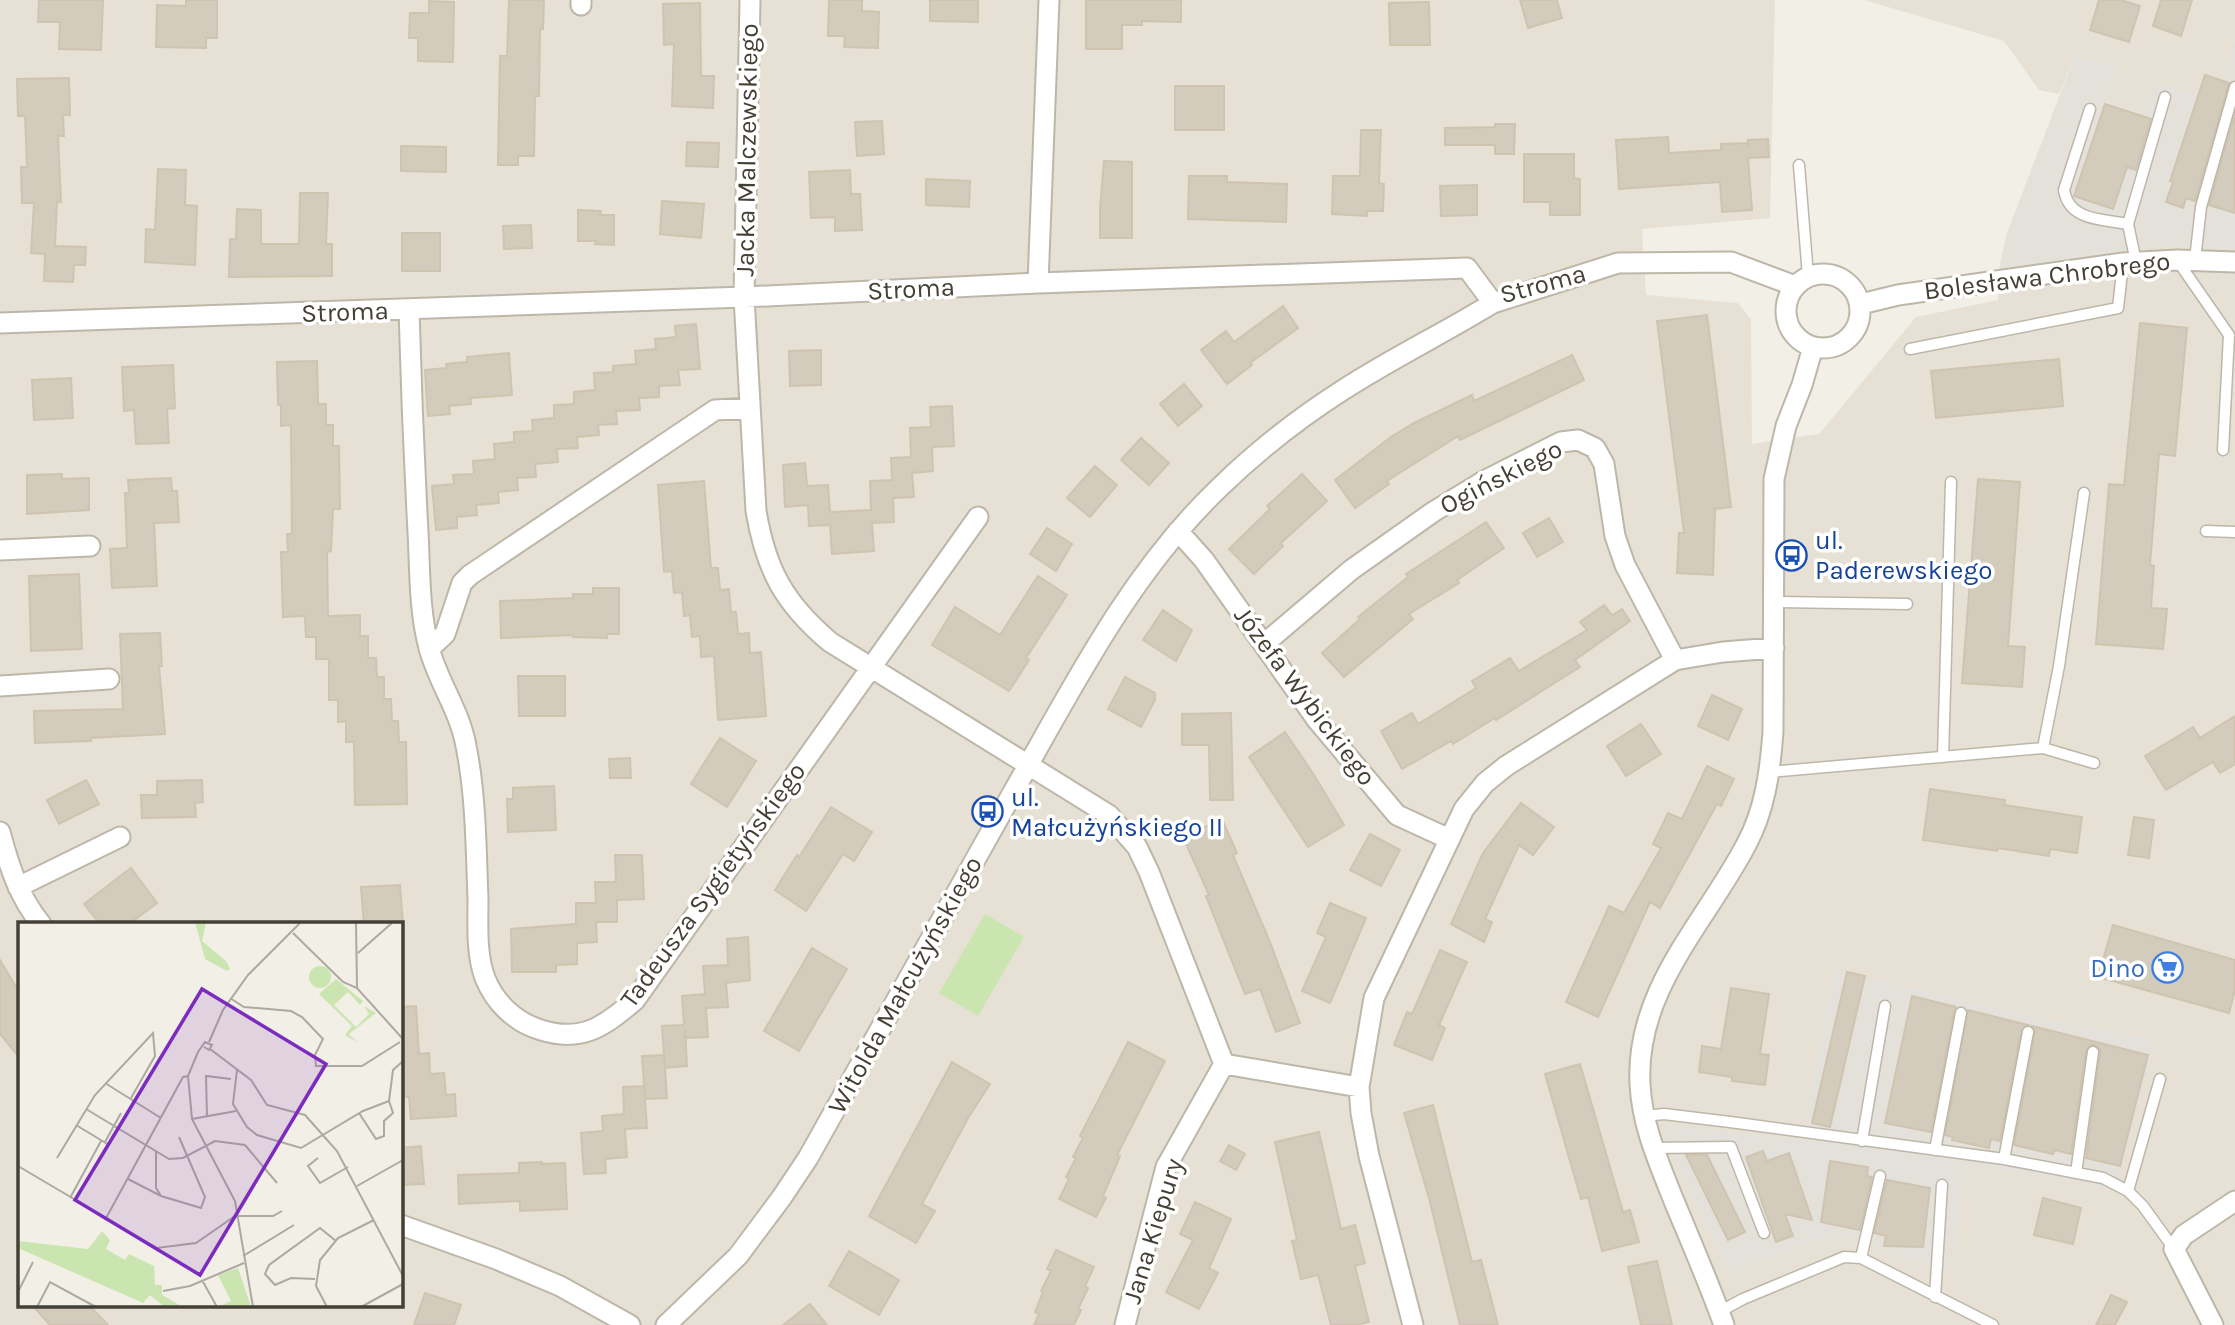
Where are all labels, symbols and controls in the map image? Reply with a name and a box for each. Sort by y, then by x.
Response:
street label: Jacka Malczewskiego [729,23,765,277]
street label: Bolesława Chrobrego [1922,246,2172,306]
street label: Stroma [1497,258,1589,310]
street label: Stroma [866,271,956,307]
street label: Stroma [301,295,389,329]
street label: Ogińskiego [1435,433,1567,521]
place label: ul. Paderewskiego [1815,525,1992,586]
bus stop icon: ul. Paderewskiego [1775,538,1809,572]
street label: Józefa Wybickiego [1228,600,1382,792]
street label: Tadeusza Sygietyńskiego [614,756,812,1014]
place label: ul. Małcużyńskiego II [1011,782,1223,843]
bus stop icon: ul. Małcużyńskiego II [971,795,1005,829]
street label: Witolda Małcużyńskiego [821,851,989,1119]
inset map [18,922,402,1308]
supermarket icon: Dino [2151,951,2185,985]
place label: Dino [2090,953,2145,984]
street label: Jana Kiepury [1116,1155,1190,1307]

